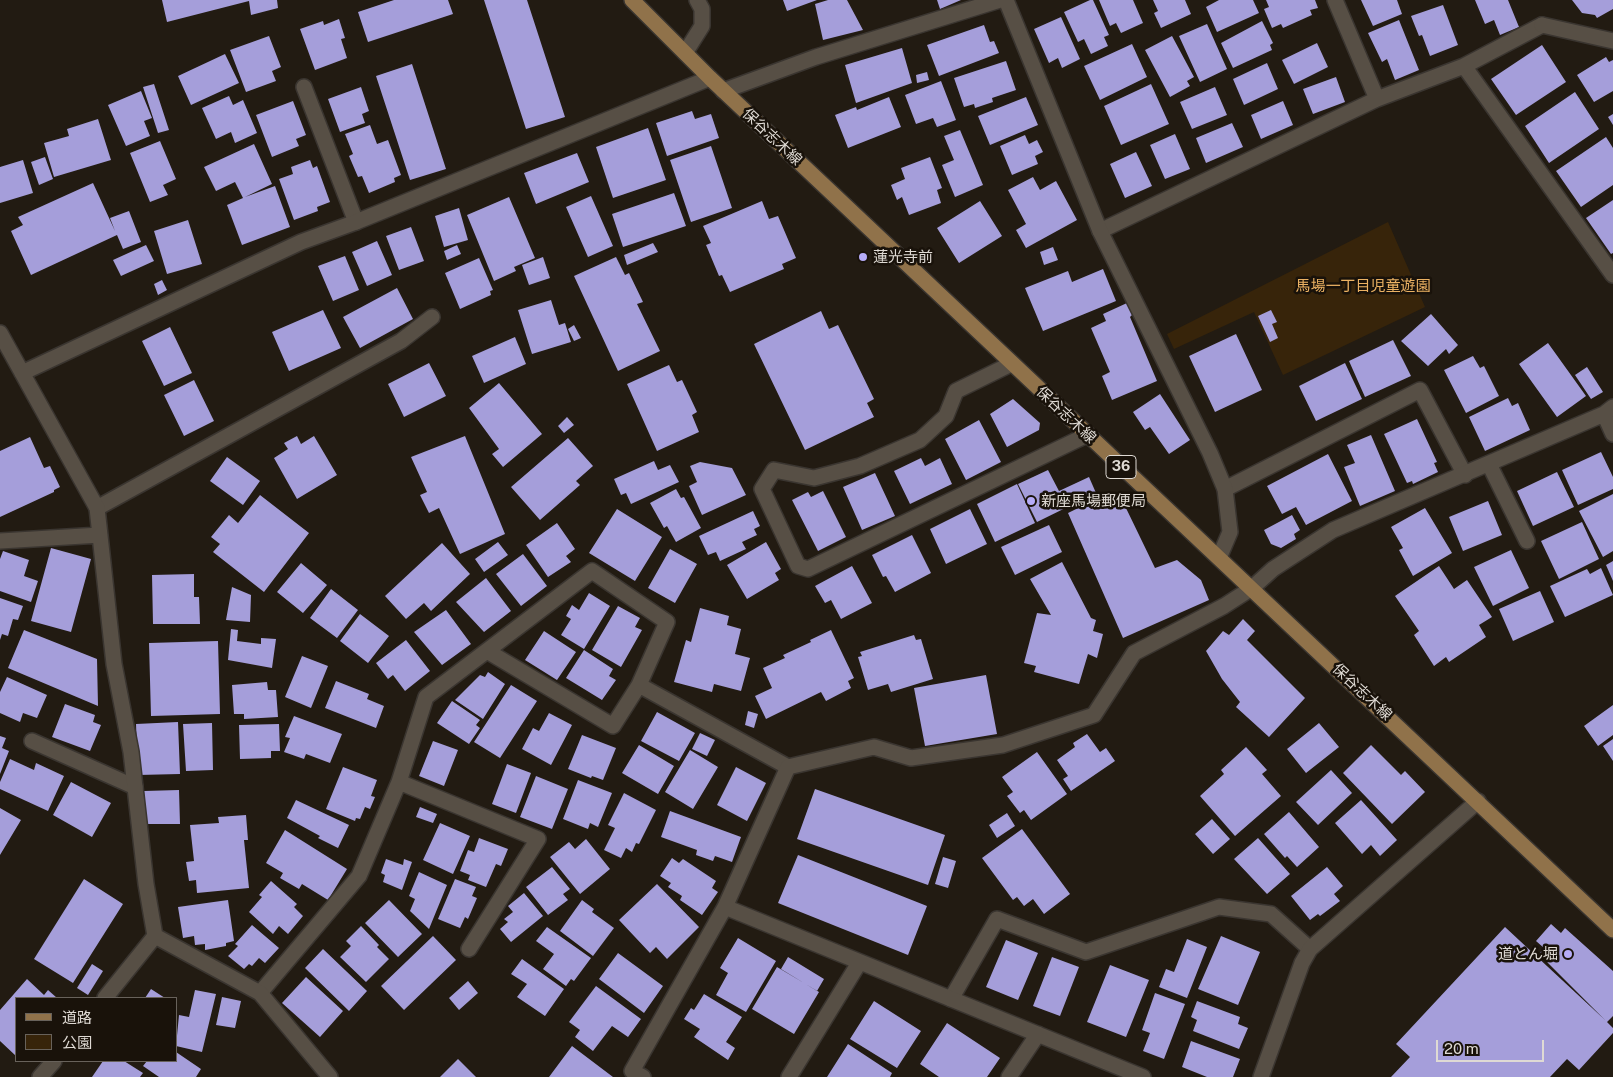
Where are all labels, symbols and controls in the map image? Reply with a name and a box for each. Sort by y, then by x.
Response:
street label: 保谷志木線 [738,105,806,169]
place label: 蓮光寺前 [873,248,933,266]
marker: 蓮光寺前 [857,251,869,263]
park label: 馬場一丁目児童遊園 [1296,277,1430,295]
street label: 保谷志木線 [1032,383,1100,447]
road number: 36 [1106,456,1136,478]
place label: 新座馬場郵便局 [1041,492,1146,510]
marker: 新座馬場郵便局 [1025,495,1037,507]
street label: 保谷志木線 [1328,660,1396,724]
place label: 道とん堀 [1498,945,1558,963]
marker: 道とん堀 [1562,948,1574,960]
legend [15,997,178,1062]
text: 道路 [62,1009,92,1026]
scale bar [1438,1030,1546,1062]
text: 公園 [62,1034,92,1051]
text: 20 m [1444,1040,1479,1057]

